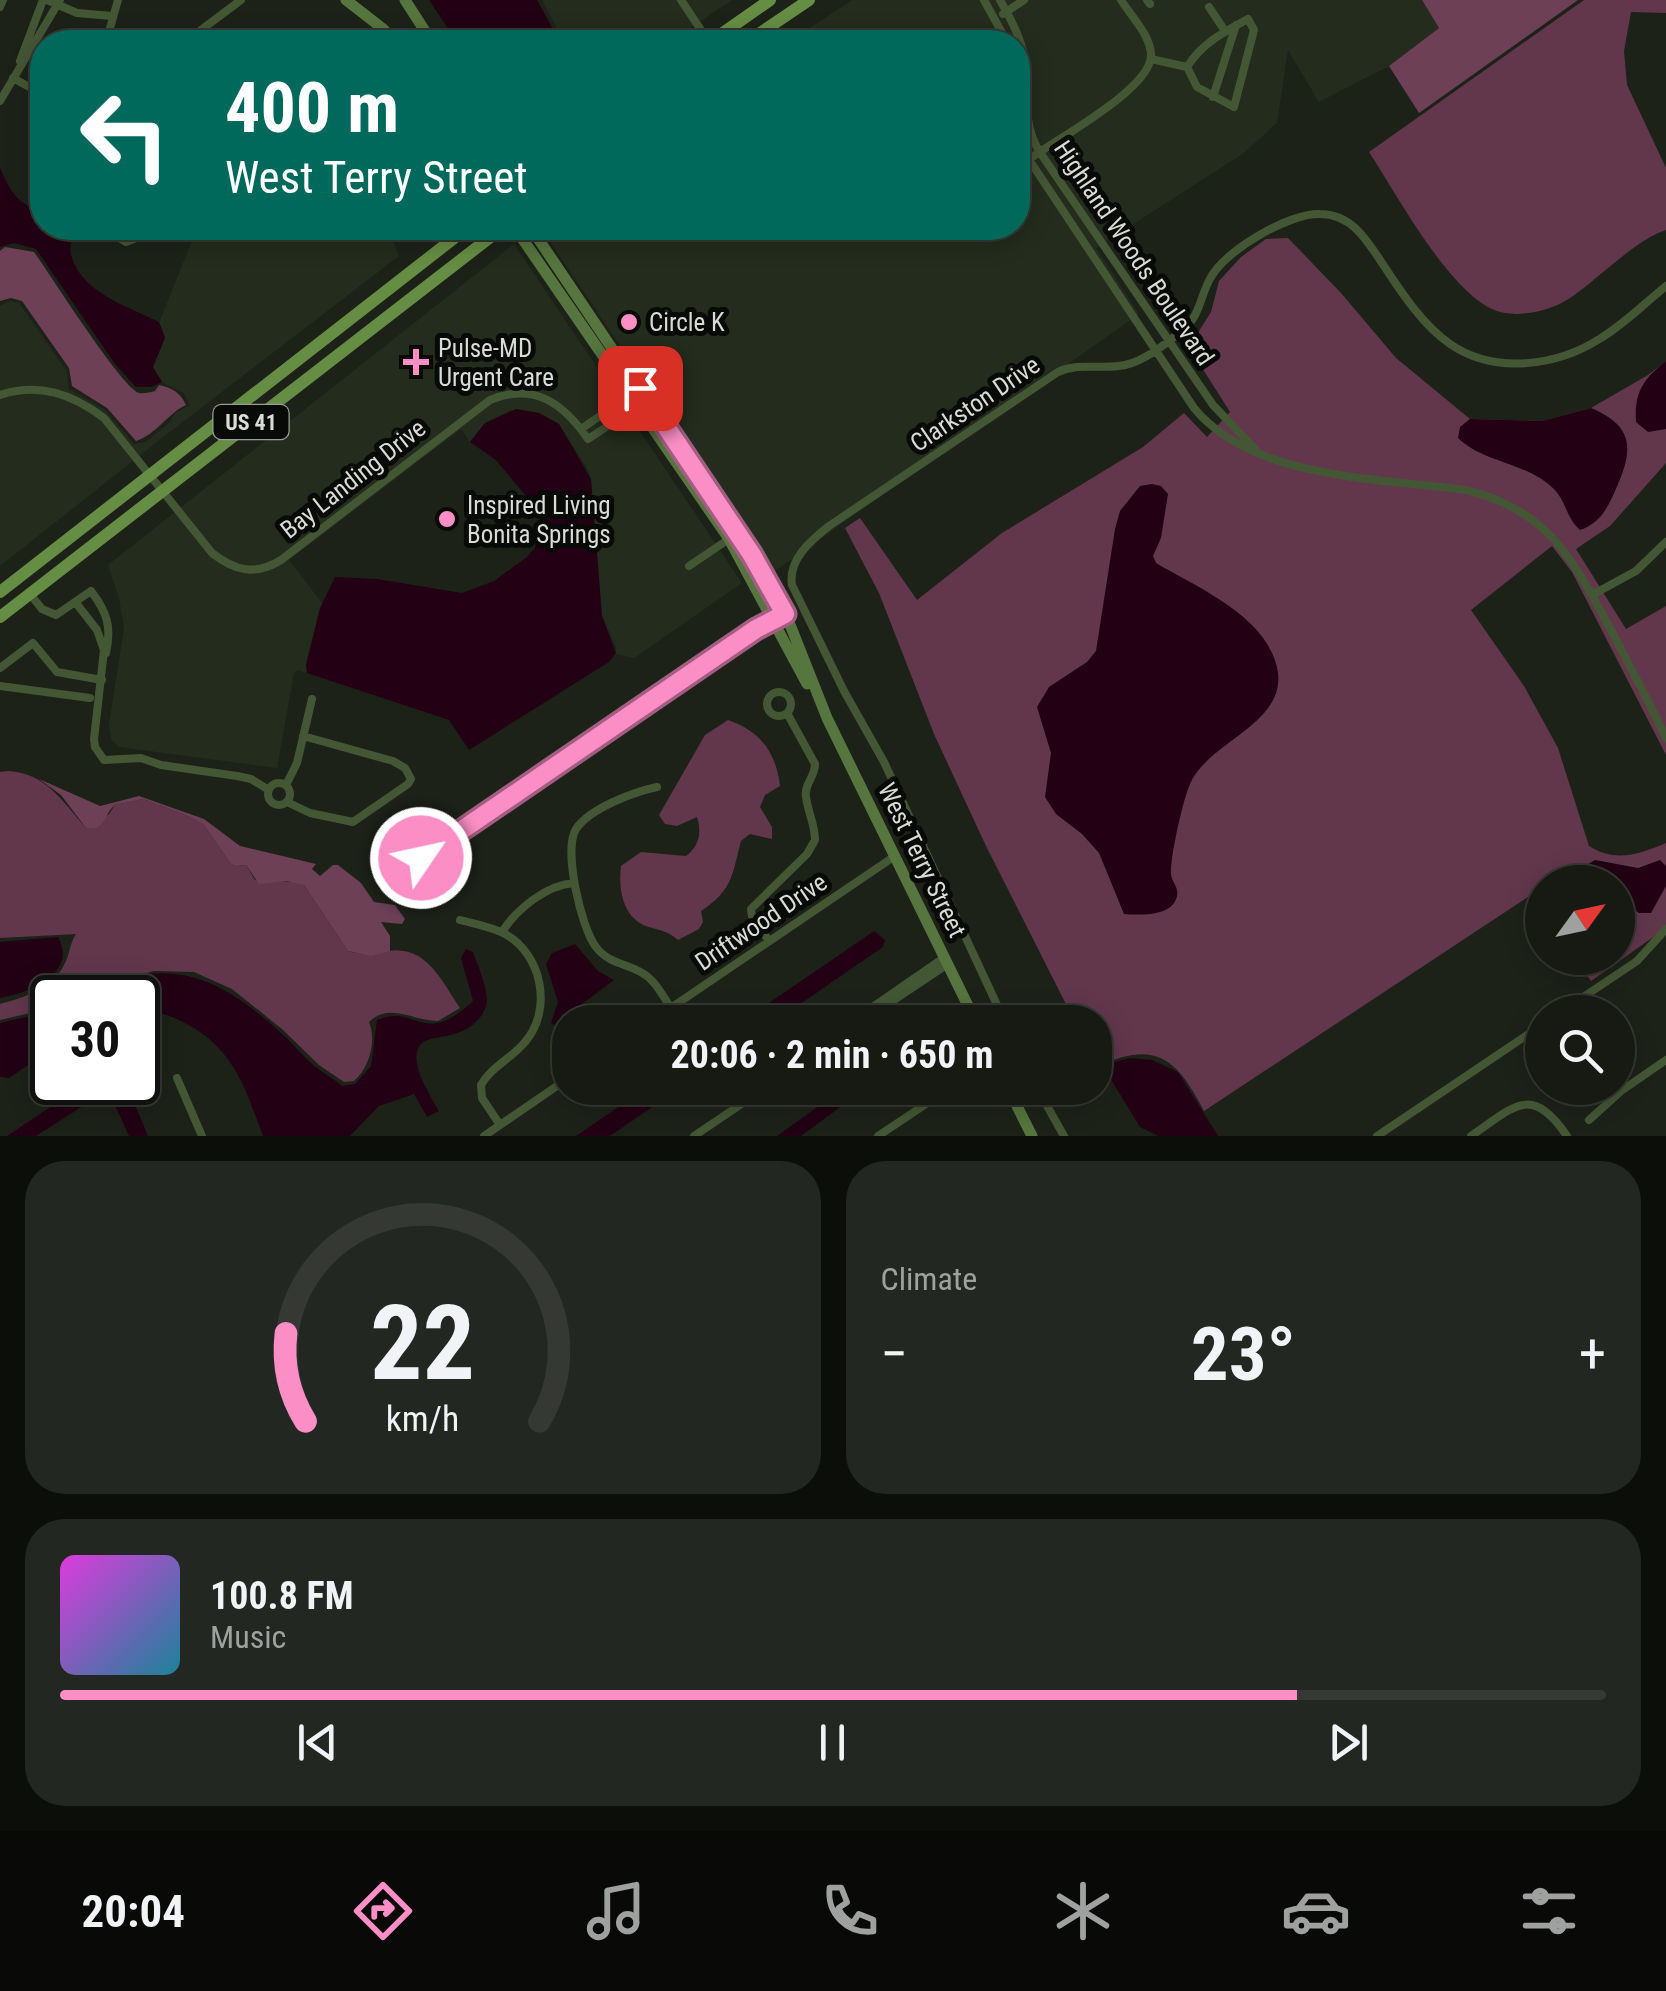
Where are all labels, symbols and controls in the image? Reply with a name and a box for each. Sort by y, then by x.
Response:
text: 400 m [225,67,399,149]
icon: left [60,70,190,200]
street label: Highland Woods Boulevard [1048,135,1220,371]
text: West Terry Street [225,151,528,204]
place label: Circle K [649,308,725,337]
marker: Circle K [618,311,640,333]
place label: Pulse-MD Urgent Care [438,334,554,392]
pin [598,346,683,431]
marker: Pulse-MD Urgent Care [403,349,429,375]
street label: Clarkston Drive [905,350,1045,458]
icon: arrive [613,361,668,416]
road number: US 41 [214,405,288,439]
street label: Bay Landing Drive [275,413,431,545]
place label: Inspired Living Bonita Springs [467,491,611,549]
marker: Inspired Living Bonita Springs [436,508,458,530]
street label: West Terry Street [872,778,972,942]
position arrow [369,806,473,910]
north arrow [1525,865,1635,975]
map controls [1525,865,1635,1105]
street label: Driftwood Drive [690,867,832,977]
speed limit sign: 30 [30,975,160,1105]
button: search [1525,995,1635,1105]
text: 20:06 · 2 min · 650 m [671,1033,993,1077]
text: Climate [881,1260,977,1298]
text: 22 [370,1283,475,1404]
text: 23° [1191,1310,1296,1398]
text: − [881,1322,908,1386]
text: + [1579,1322,1606,1386]
text: km/h [386,1398,460,1440]
text: 100.8 FM [210,1574,354,1618]
text: Music [210,1618,286,1656]
icon: previous [290,1715,345,1770]
icon: pause [805,1715,860,1770]
icon: next [1321,1715,1376,1770]
icon: directions [348,1876,418,1946]
icon: music [581,1876,651,1946]
icon: phone [815,1876,885,1946]
icon: climate [1048,1876,1118,1946]
icon: car [1281,1876,1351,1946]
icon: filters [1514,1876,1584,1946]
text: 20:04 [82,1885,185,1938]

